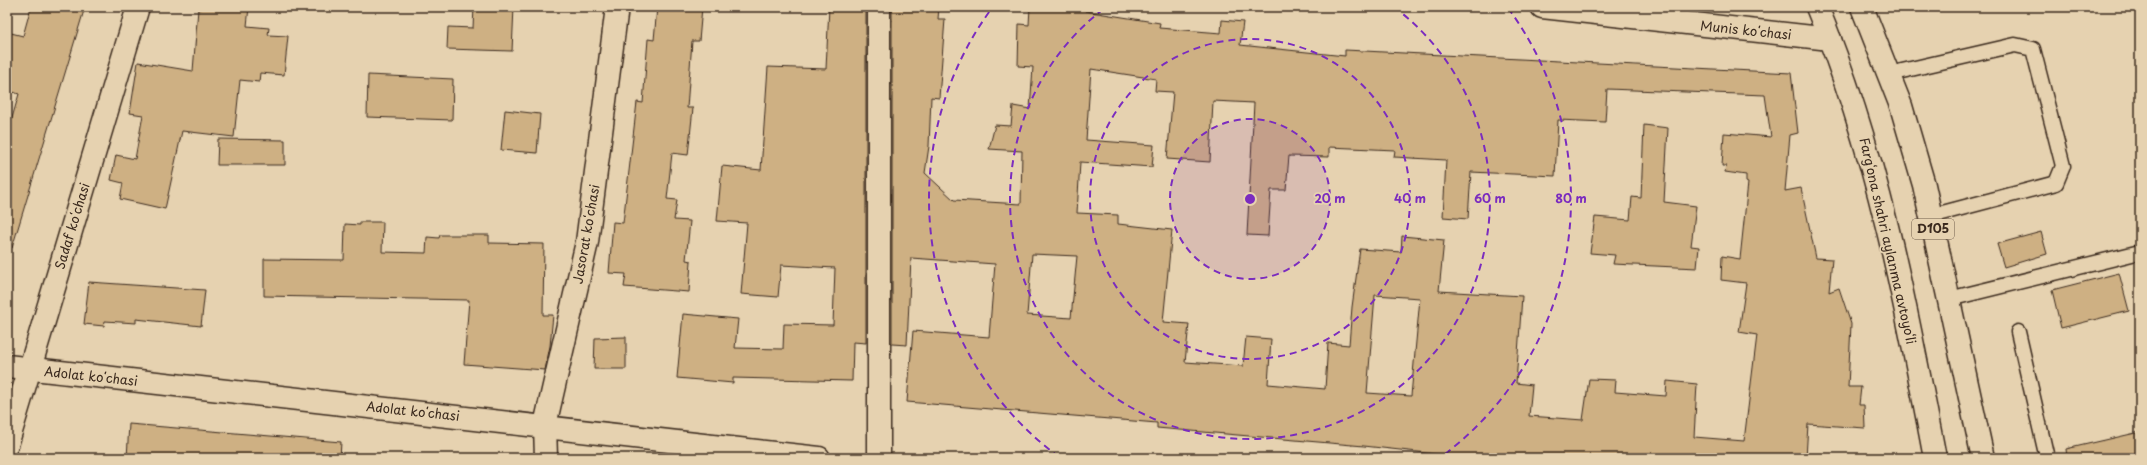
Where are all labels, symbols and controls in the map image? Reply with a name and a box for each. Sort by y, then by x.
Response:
street label: Munis koʻchasi [1699,15,1793,44]
street label: Farg‘ona shahri aylanma avtoyo‘li [1855,136,1922,346]
street label: Sadaf koʻchasi [49,180,94,272]
street label: Jasorat koʻchasi [567,183,604,285]
text: 20 m [1314,189,1346,207]
text: 40 m [1394,189,1426,207]
text: 60 m [1474,189,1506,207]
text: 80 m [1555,189,1587,207]
centre of rings [1243,192,1257,206]
road number: D105 [1912,219,1954,239]
street label: Adolat koʻchasi [43,361,139,390]
street label: Adolat koʻchasi [365,396,461,425]

